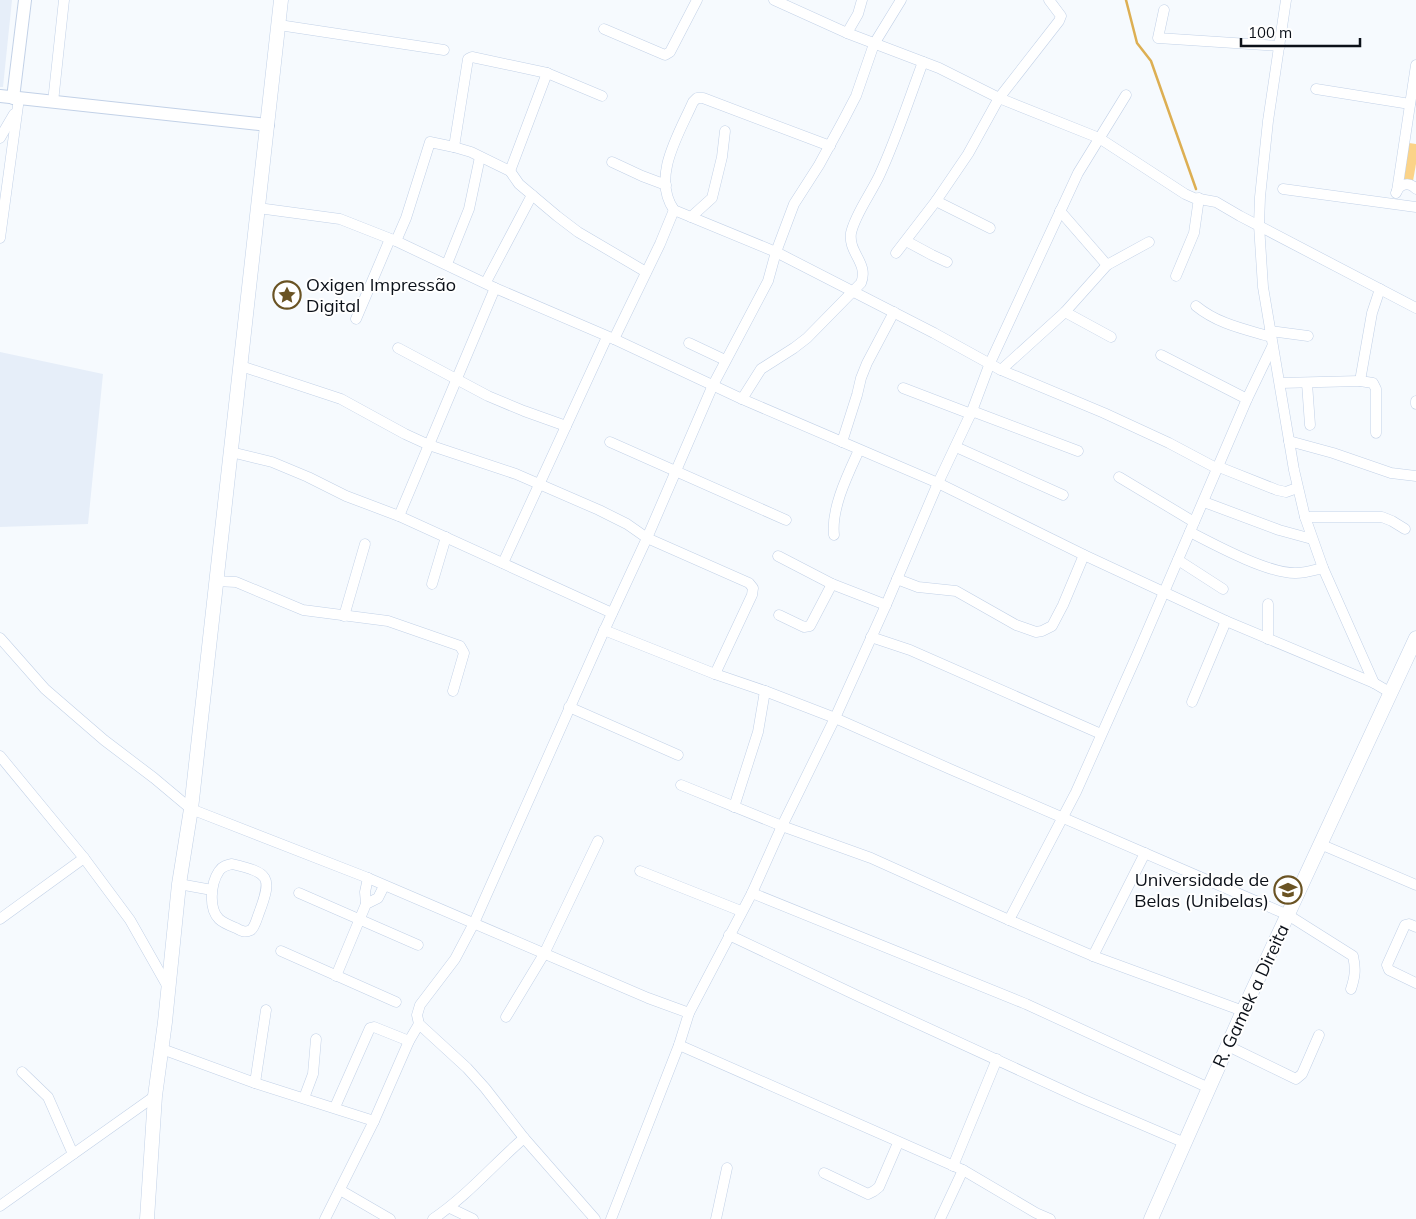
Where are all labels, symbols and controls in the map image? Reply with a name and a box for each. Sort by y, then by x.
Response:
scale bar [1241,15,1360,47]
text: 100 m [1248,23,1292,42]
place label: Oxigen Impressão Digital [306,273,456,317]
place icon: Oxigen Impressão Digital [272,280,302,310]
place label: Universidade de Belas (Unibelas) [1134,868,1269,912]
school or university icon: Universidade de Belas (Unibelas) [1273,875,1303,905]
street label: R. Gamek a Direita [1207,920,1294,1071]

